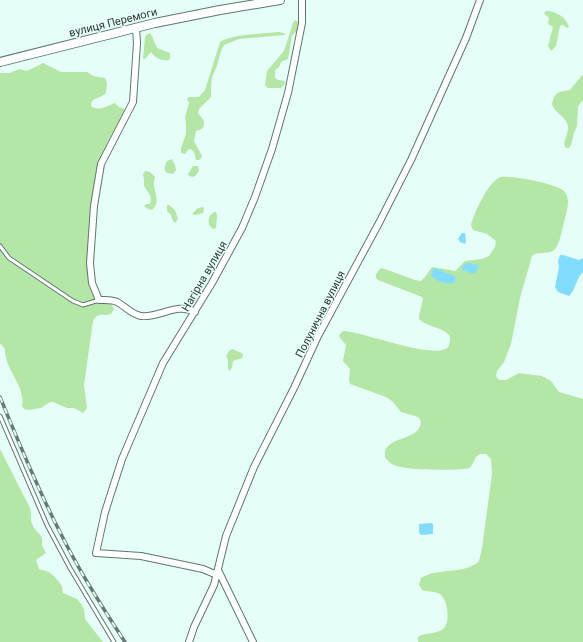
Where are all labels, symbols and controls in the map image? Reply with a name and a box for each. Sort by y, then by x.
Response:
street label: вулиця Перемоги [68,5,159,40]
street label: Нагірна вулиця [179,239,230,314]
street label: Полунична вулиця [293,269,348,360]

